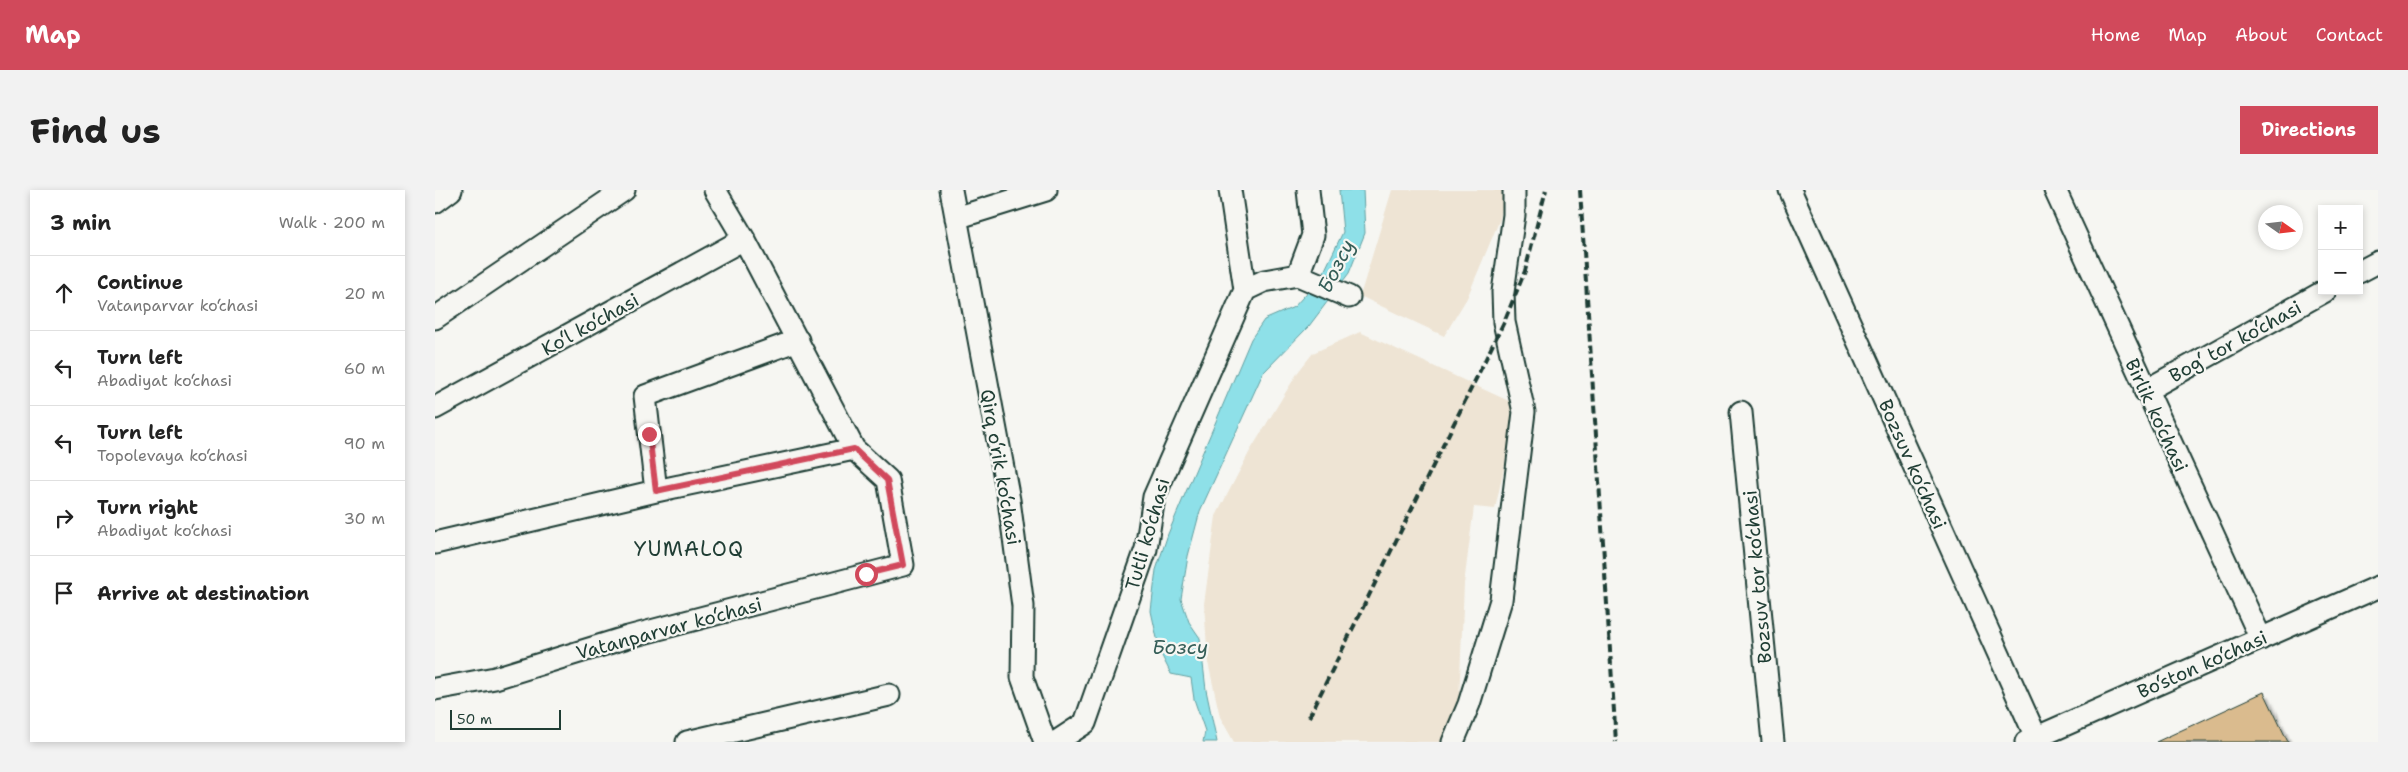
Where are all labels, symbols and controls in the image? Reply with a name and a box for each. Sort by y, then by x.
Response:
text: Map [25,19,81,51]
text: Home [2091,23,2140,47]
text: Map [2168,23,2207,47]
text: About [2235,23,2288,47]
text: Contact [2316,23,2383,47]
button: Directions [2240,106,2378,154]
text: Find us [30,107,161,154]
north arrow [2258,205,2303,250]
map controls [2318,205,2363,295]
button: + [2318,205,2363,250]
text: 3 min [50,209,111,237]
text: Walk · 200 m [279,212,385,233]
water label: Бозсу [1312,235,1360,297]
button: − [2318,250,2363,295]
text: Continue [97,270,183,295]
icon: ahead [50,279,78,307]
text: 20 m [344,283,385,304]
street label: Ko‘l ko‘chasi [537,287,643,362]
text: Vatanparvar ko‘chasi [97,295,258,316]
street label: Bog‘ tor ko‘chasi [2165,295,2306,388]
text: Turn left [97,345,183,370]
icon: left [50,354,78,382]
street label: Birlik ko‘chasi [2119,354,2194,476]
text: 60 m [344,358,385,379]
text: Abadiyat ko‘chasi [97,370,232,391]
street label: Qirq o‘rik ko‘chasi [974,387,1027,547]
street label: Bozsuv ko‘chasi [1873,395,1952,533]
text: Turn left [97,420,183,445]
route end [638,423,661,446]
icon: left [50,429,78,457]
text: 90 m [344,433,385,454]
text: Topolevaya ko‘chasi [97,445,248,466]
street label: Tutli ko‘chasi [1120,475,1175,593]
street label: Bozsuv tor ko‘chasi [1737,489,1778,665]
text: Turn right [97,495,198,520]
icon: right [50,504,78,532]
text: 30 m [344,508,385,529]
text: Abadiyat ko‘chasi [97,520,232,541]
district label: YUMALOQ [634,535,744,563]
route start [855,563,878,586]
icon: arrive [50,579,78,607]
text: Arrive at destination [97,581,309,606]
street label: Vatanparvar ko‘chasi [573,592,765,665]
street label: Bo‘ston ko‘chasi [2133,625,2271,704]
water label: Бозсу [1152,634,1208,660]
scale bar [450,707,561,730]
text: 50 m [457,710,492,728]

